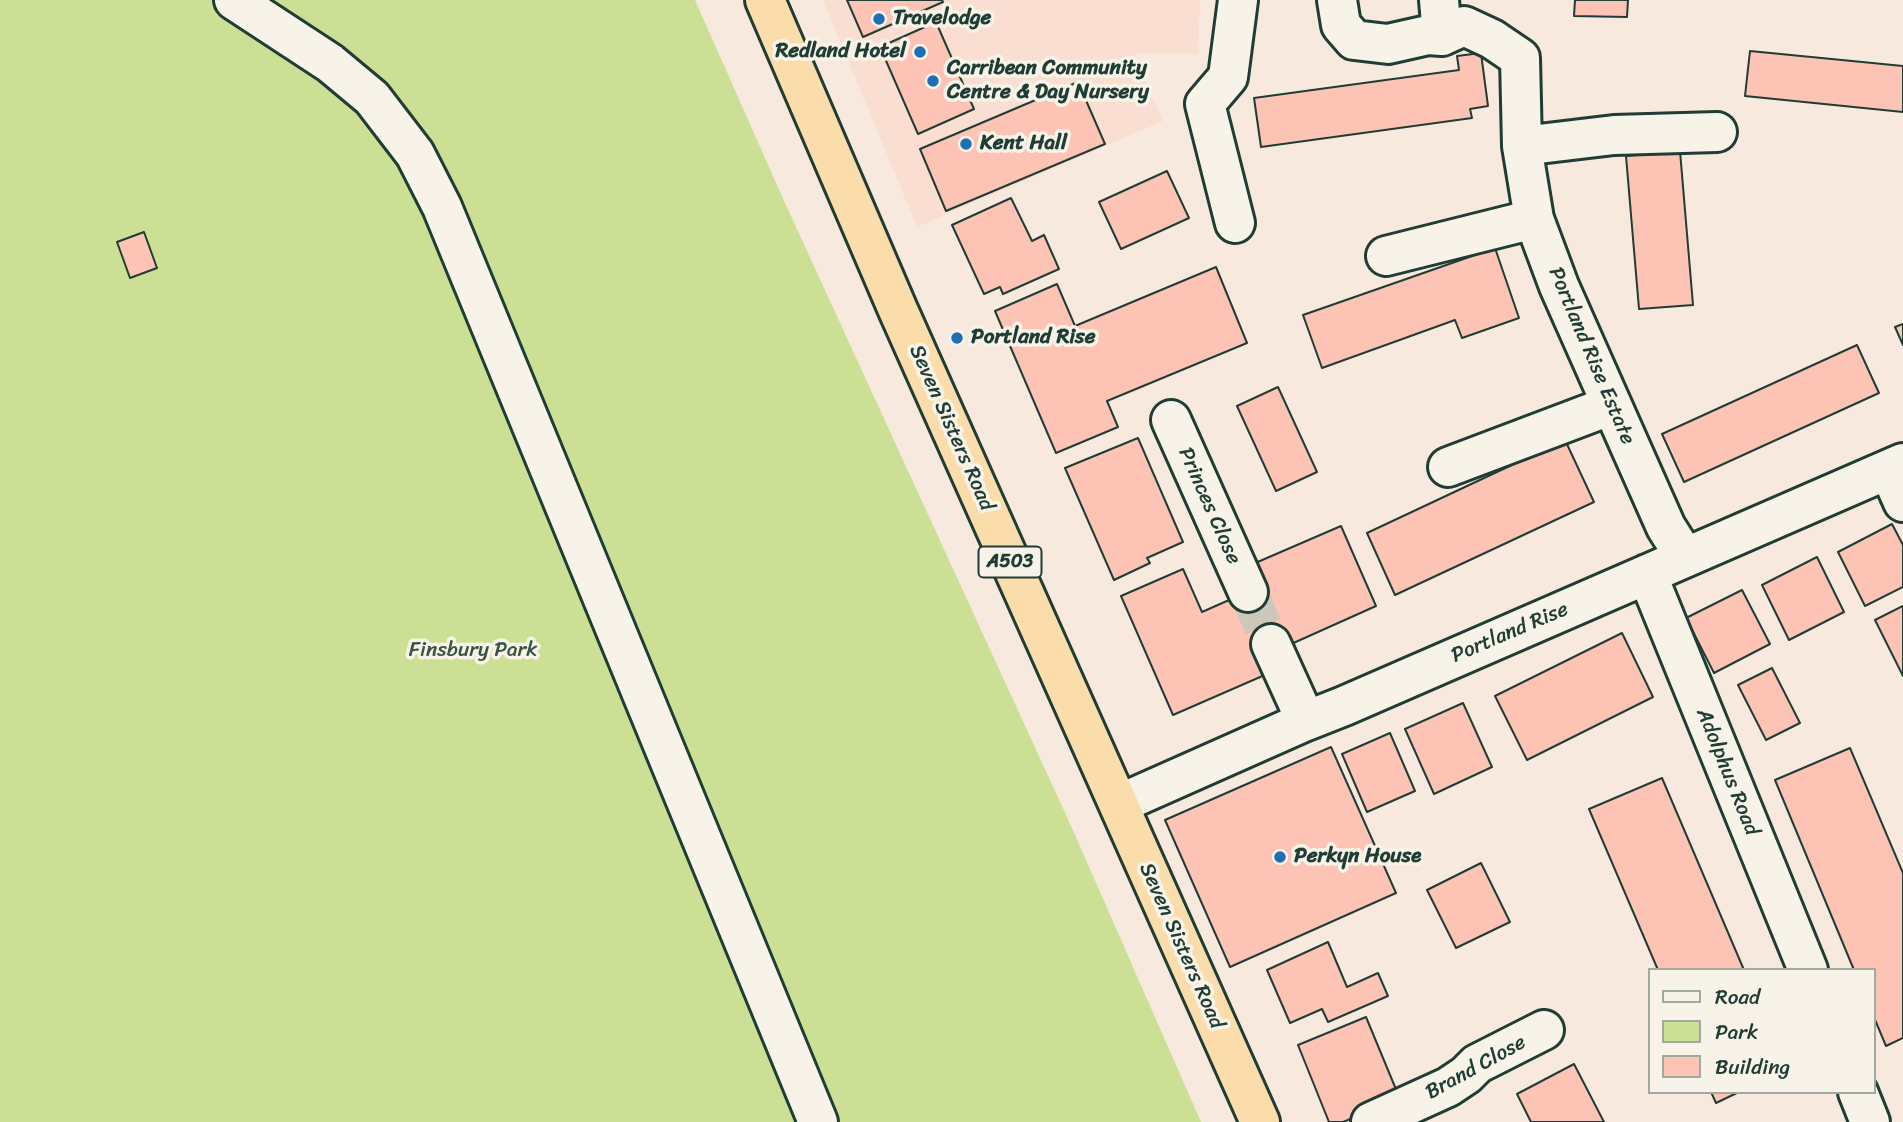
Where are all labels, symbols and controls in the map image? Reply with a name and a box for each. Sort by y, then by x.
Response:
place label: Travelodge [893,6,991,32]
marker: Travelodge [871,11,887,27]
place label: Redland Hotel [775,39,906,65]
marker: Redland Hotel [912,44,928,60]
place label: Carribean Community Centre & Day Nursery [947,56,1149,106]
marker: Carribean Community Centre & Day Nursery [925,73,941,89]
place label: Kent Hall [980,131,1067,157]
marker: Kent Hall [958,136,974,152]
street label: Portland Rise Estate [1542,263,1640,449]
place label: Portland Rise [971,325,1096,351]
marker: Portland Rise [949,330,965,346]
street label: Seven Sisters Road [903,341,999,515]
street label: Princes Close [1172,444,1246,568]
road number: A503 [978,547,1042,578]
street label: Portland Rise [1448,597,1572,669]
park label: Finsbury Park [409,638,537,664]
street label: Adolphus Road [1690,705,1764,839]
place label: Perkyn House [1294,844,1421,870]
marker: Perkyn House [1272,849,1288,865]
street label: Seven Sisters Road [1133,859,1229,1033]
legend [1647,968,1875,1094]
text: Road [1715,978,1760,1016]
text: Park [1715,1013,1758,1051]
street label: Brand Close [1422,1030,1530,1106]
text: Building [1715,1048,1790,1086]

